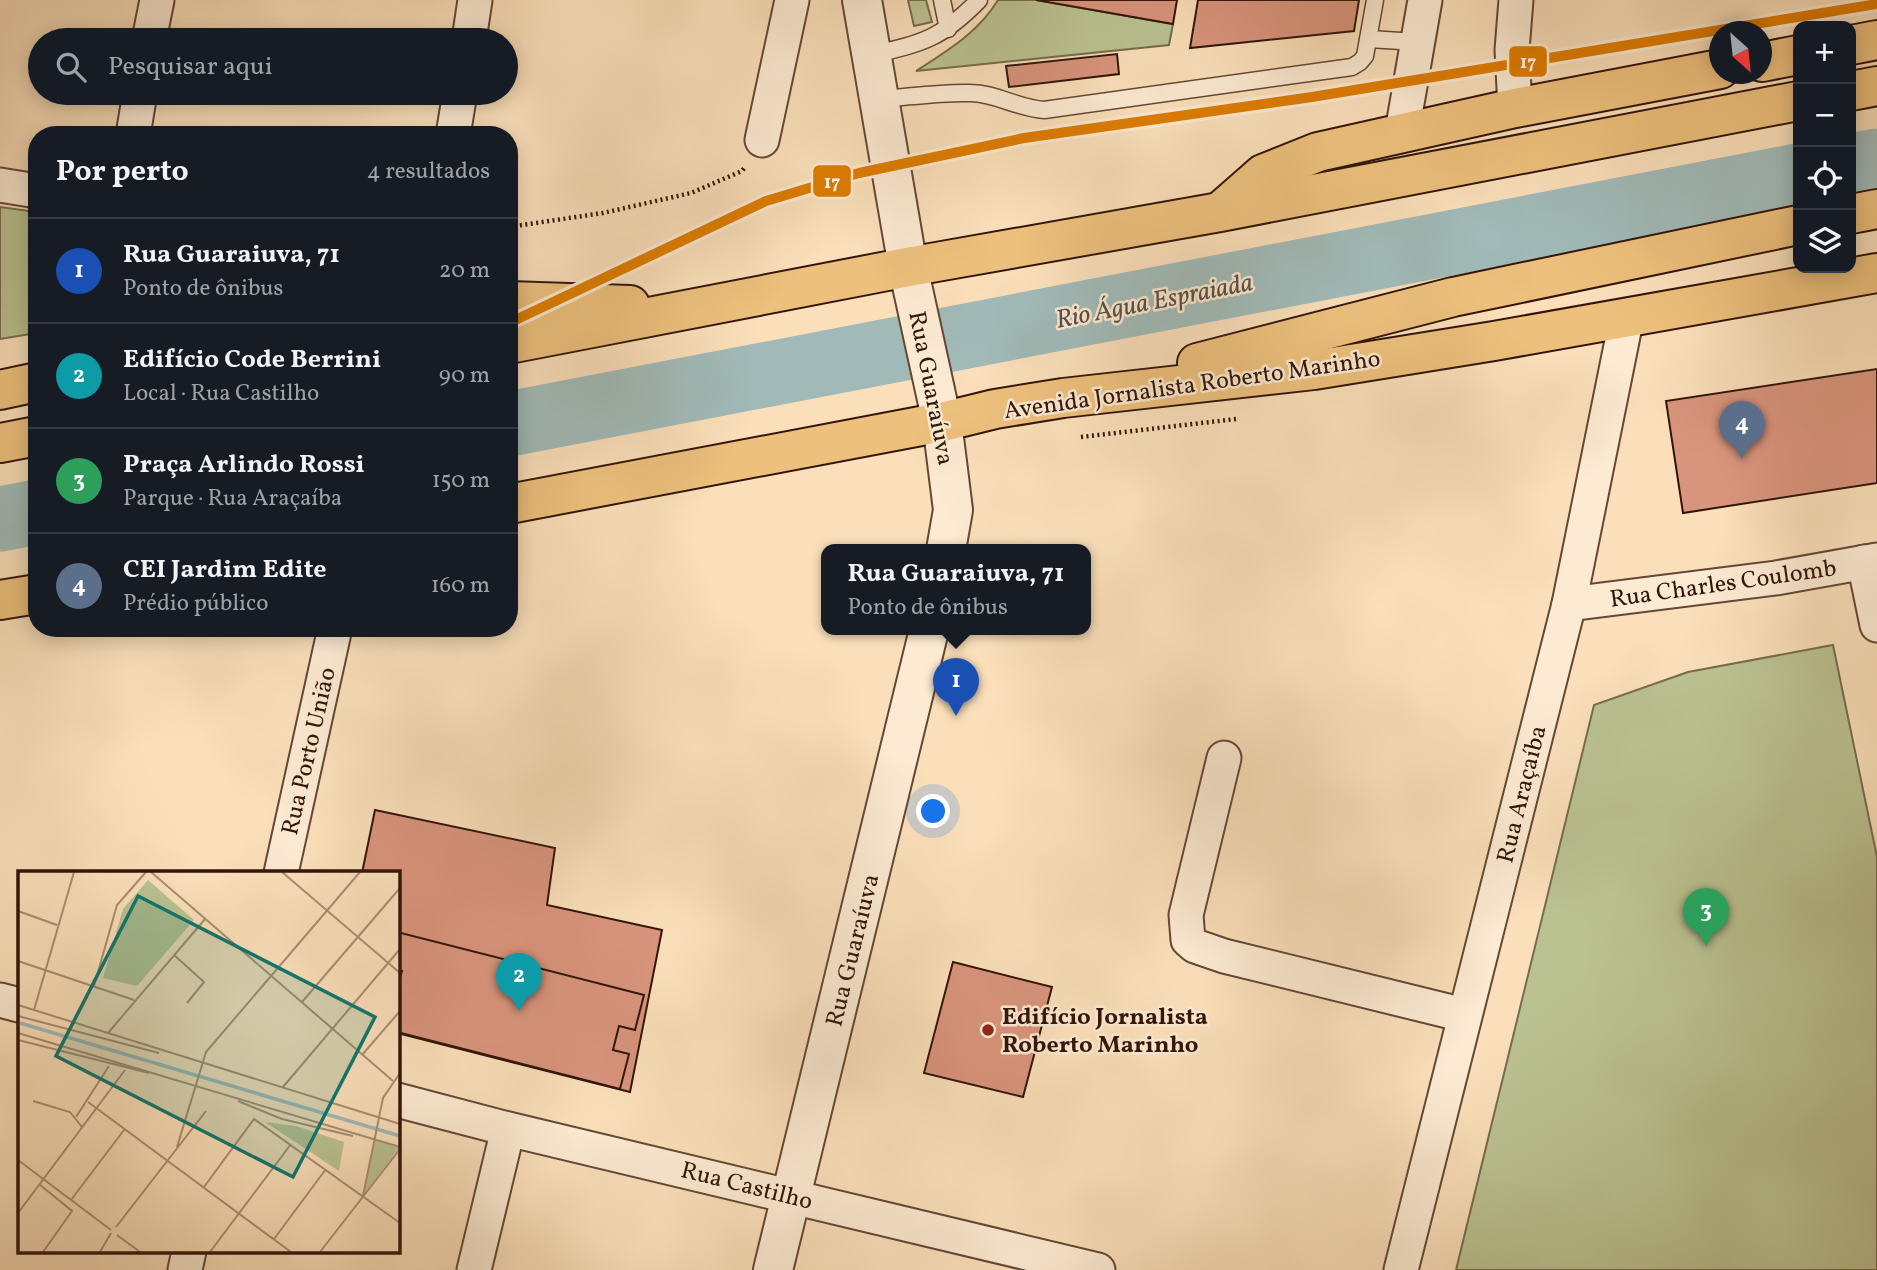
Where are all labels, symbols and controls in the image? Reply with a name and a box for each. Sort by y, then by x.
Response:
north arrow [1709,21,1772,84]
map controls [1793,21,1856,273]
button: + [1793,21,1856,84]
search box [28,28,518,105]
line badge: 17 [1508,45,1548,78]
icon: search [52,48,90,86]
text: Pesquisar aqui [108,49,273,85]
text: 17 [1520,50,1536,76]
button: − [1793,84,1856,147]
button: locate [1793,147,1856,210]
text: Por perto [56,151,189,193]
text: 4 resultados [367,156,490,188]
line badge: 17 [812,164,852,198]
text: 17 [824,170,840,196]
button: layers [1793,210,1856,273]
text: Rua Guaraiuva, 71 [123,237,340,273]
text: 1 [74,255,84,287]
text: 20 m [439,255,490,287]
water label: Rio Água Espraiada [1053,265,1256,339]
text: Ponto de ônibus [123,273,283,305]
street label: Rua Guaraíuva [898,308,962,468]
text: Edifício Code Berrini [123,342,381,378]
street label: Avenida Jornalista Roberto Marinho [1002,343,1383,429]
text: 2 [73,360,85,392]
text: 90 m [439,360,490,392]
text: Local · Rua Castilho [123,378,319,410]
pin: 4 [1719,401,1765,459]
text: Praça Arlindo Rossi [123,447,365,483]
text: 3 [73,465,85,497]
text: 150 m [432,465,490,497]
text: Parque · Rua Araçaíba [123,483,342,515]
popup [821,544,1091,635]
text: CEI Jardim Edite [123,552,327,588]
street label: Rua Charles Coulomb [1608,552,1839,618]
text: Rua Guaraiuva, 71 [848,556,1064,592]
text: 4 [72,570,86,602]
text: 160 m [431,570,490,602]
text: Prédio público [123,588,268,620]
text: Ponto de ônibus [848,592,1008,624]
pin: 1 [933,658,979,716]
street label: Rua Porto União [274,664,346,839]
street label: Rua Araçaíba [1489,722,1556,867]
your location [916,794,950,828]
street label: Rua Guaraíuva [819,870,889,1030]
inset map [18,871,399,1252]
pin: 3 [1683,888,1729,946]
pin: 2 [496,953,542,1011]
place label: Edifício Jornalista Roberto Marinho [1002,1001,1208,1063]
marker: Edifício Jornalista Roberto Marinho [980,1022,996,1038]
street label: Rua Castilho [677,1154,816,1220]

